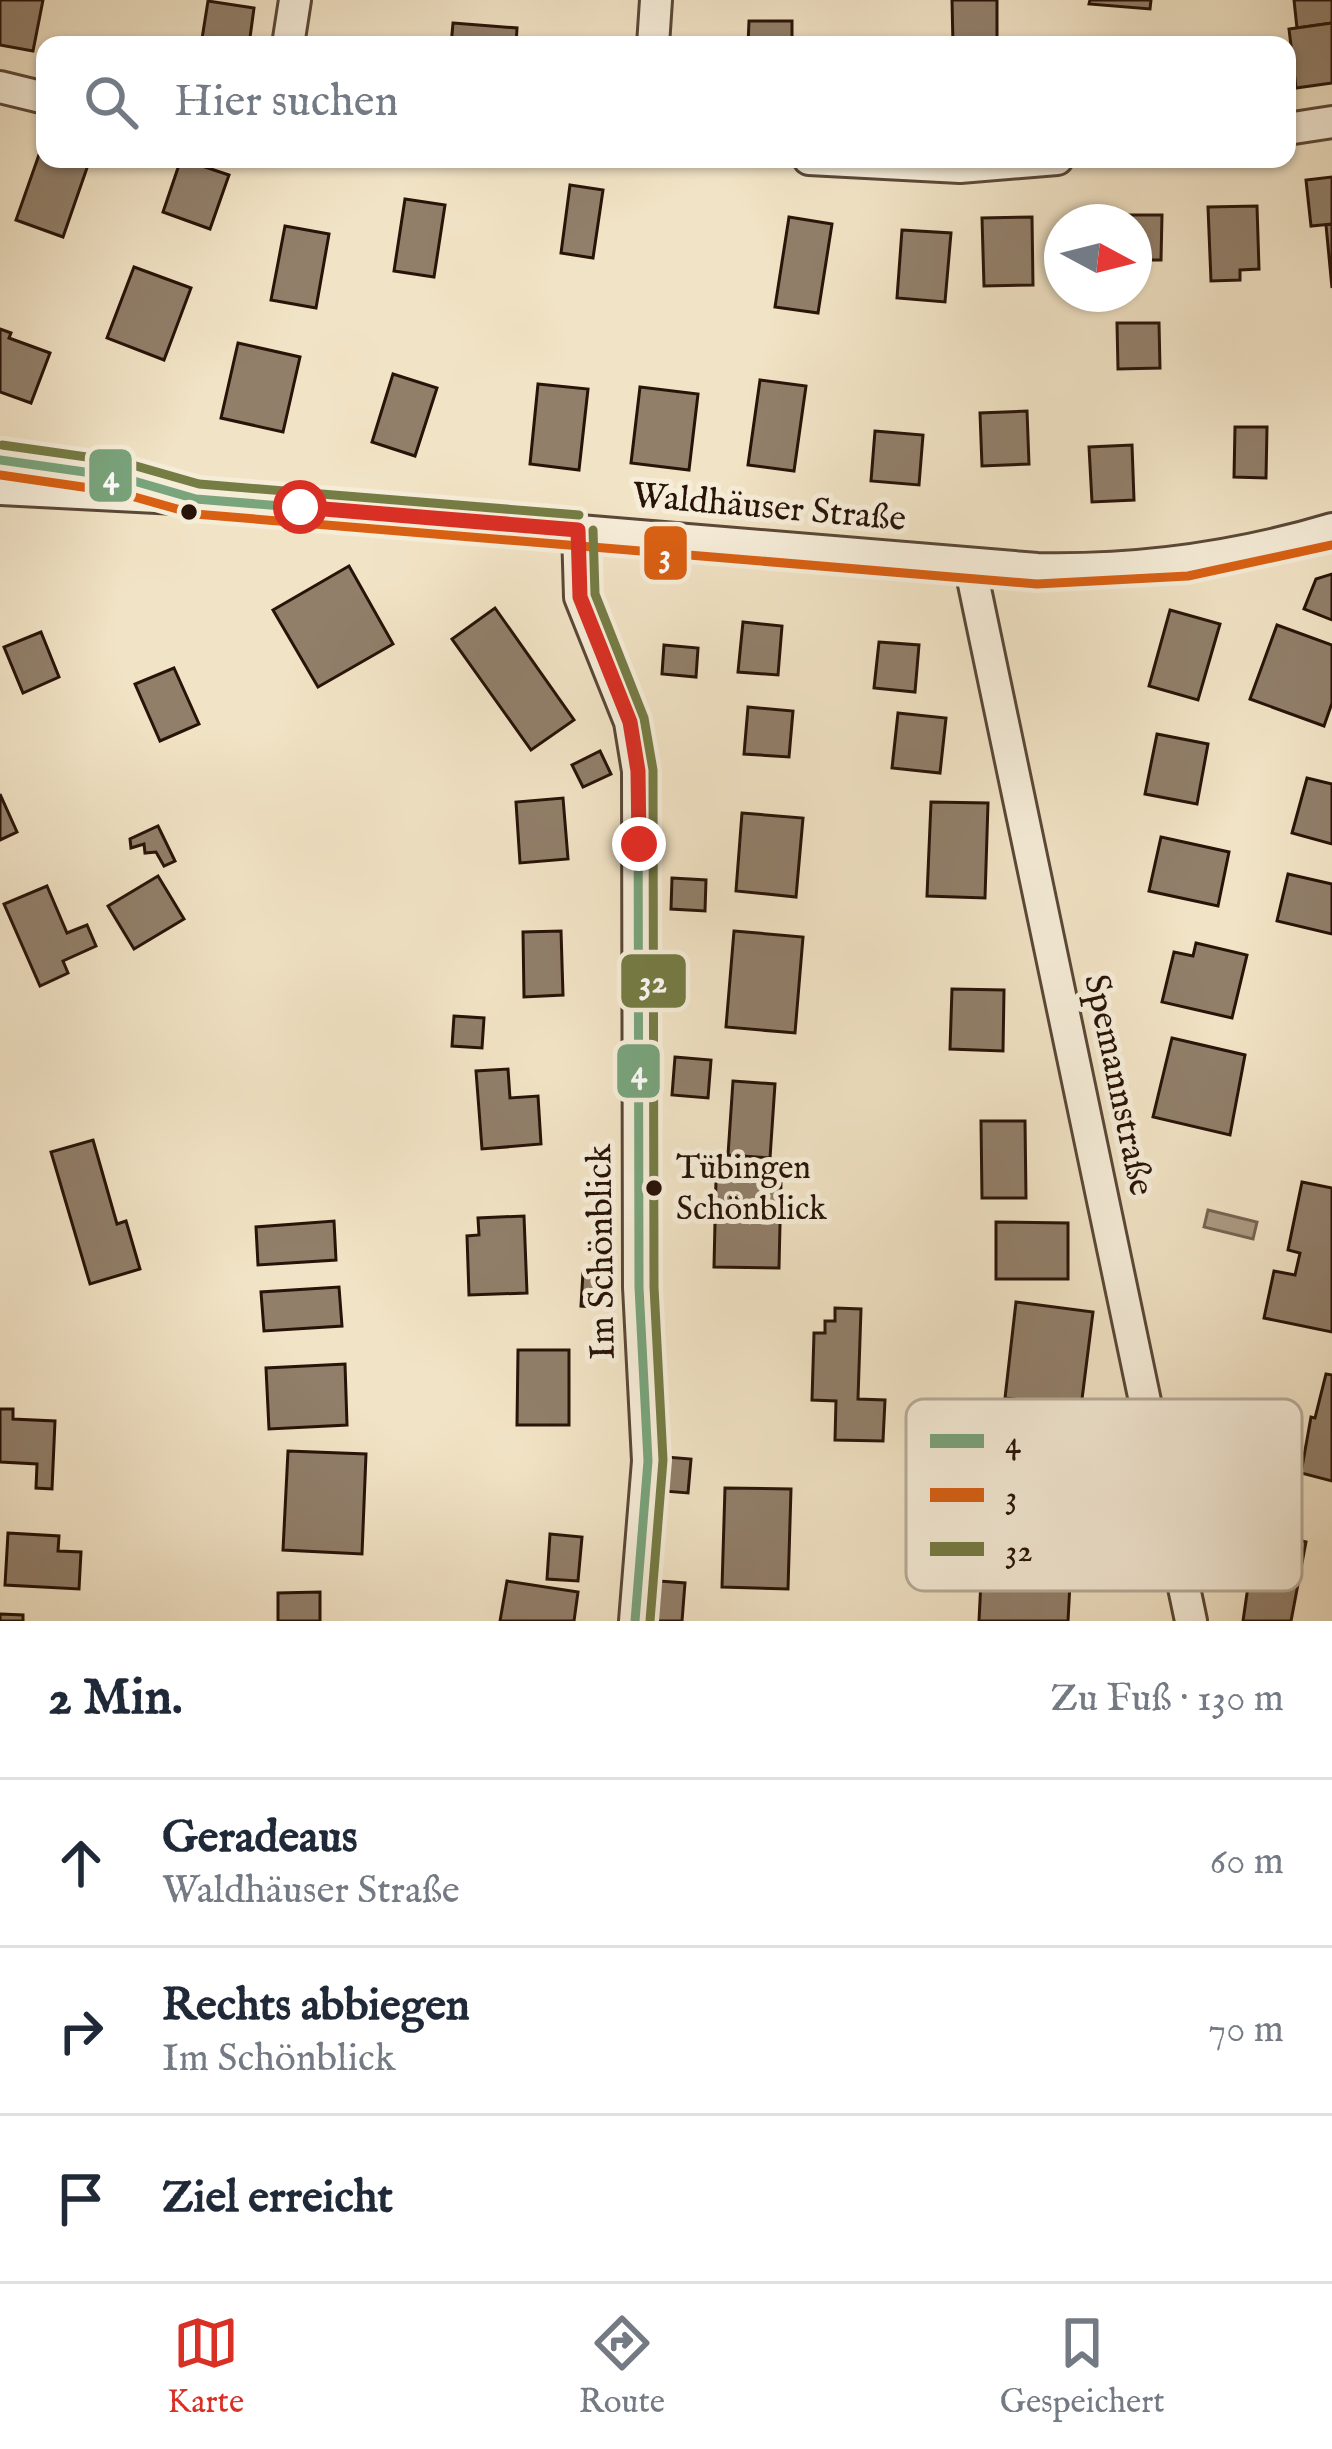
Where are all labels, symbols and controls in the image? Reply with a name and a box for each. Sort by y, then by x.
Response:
search box [36,36,1296,168]
icon: search [78,69,144,135]
text: Hier suchen [174,74,398,131]
north arrow [1044,204,1152,312]
line badge: 4 [87,447,134,504]
text: 4 [103,457,120,499]
street label: Waldhäuser Straße [630,473,908,543]
route start [273,480,327,534]
unlabelled marker [178,501,200,523]
line badge: 3 [642,524,689,582]
text: 3 [659,535,671,577]
route end [612,817,666,871]
line badge: 32 [619,952,688,1010]
text: 32 [639,962,667,1004]
street label: Spemannstraße [1072,970,1164,1200]
line badge: 4 [615,1042,662,1100]
text: 4 [631,1052,648,1094]
street label: Im Schönblick [577,1143,627,1360]
place label: Tübingen Schönblick [676,1148,827,1231]
marker: Tübingen Schönblick [643,1177,665,1199]
legend [906,1399,1302,1591]
text: 4 [1005,1423,1021,1465]
text: 3 [1005,1477,1017,1519]
text: 32 [1005,1531,1033,1573]
text: 2 Min. [48,1667,183,1732]
text: Zu Fuß · 130 m [1051,1675,1284,1724]
text: Geradeaus [162,1810,358,1867]
icon: ahead [48,1830,114,1896]
text: 60 m [1210,1838,1284,1887]
text: Waldhäuser Straße [162,1867,460,1916]
text: Rechts abbiegen [162,1978,470,2035]
icon: right [48,1998,114,2064]
text: 70 m [1208,2006,1284,2055]
text: Im Schönblick [162,2035,396,2084]
icon: arrive [48,2166,114,2232]
text: Ziel erreicht [162,2170,393,2227]
tab: Karte [167,2310,244,2424]
tab: Route [579,2310,665,2424]
tab: Gespeichert [1000,2310,1165,2424]

